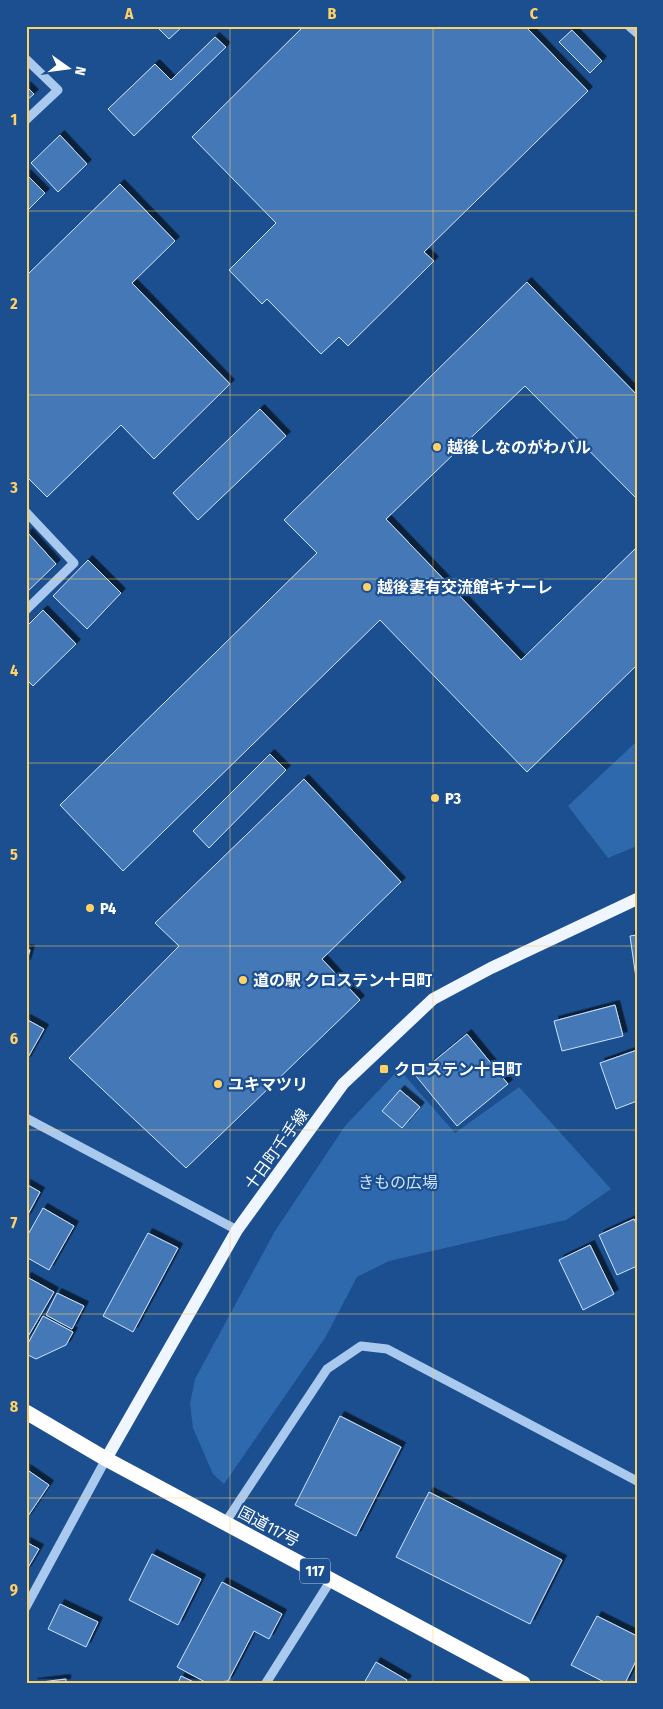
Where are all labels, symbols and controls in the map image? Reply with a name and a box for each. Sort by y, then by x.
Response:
text: A [124,4,134,23]
text: B [328,4,337,23]
text: C [530,4,539,23]
north arrow [42,42,92,92]
text: N [71,65,89,77]
text: 1 [11,110,17,129]
text: 2 [9,294,18,313]
place label: 越後しなのがわバル [447,438,591,457]
marker: 越後しなのがわバル [431,441,443,453]
text: 3 [9,478,18,497]
place label: 越後妻有交流館キナーレ [377,578,553,597]
marker: 越後妻有交流館キナーレ [361,581,373,593]
text: 4 [10,661,18,680]
place label: P3 [445,789,461,808]
marker: P3 [429,792,441,804]
text: 5 [10,845,18,864]
place label: P4 [100,899,116,918]
marker: P4 [84,902,96,914]
place label: 道の駅 クロステン十日町 [253,971,432,990]
marker: 道の駅 クロステン十日町 [237,974,249,986]
text: 6 [10,1029,18,1048]
place label: クロステン十日町 [394,1060,522,1079]
marker: クロステン十日町 [378,1063,390,1075]
place label: ユキマツリ [228,1075,308,1094]
marker: ユキマツリ [212,1078,224,1090]
street label: 十日町千手線 [241,1105,312,1194]
park label: きもの広場 [358,1173,438,1192]
text: 7 [11,1213,18,1232]
text: 8 [10,1397,19,1416]
street label: 国道117号 [235,1502,303,1550]
road number: 117 [300,1558,330,1584]
text: 9 [10,1580,18,1599]

